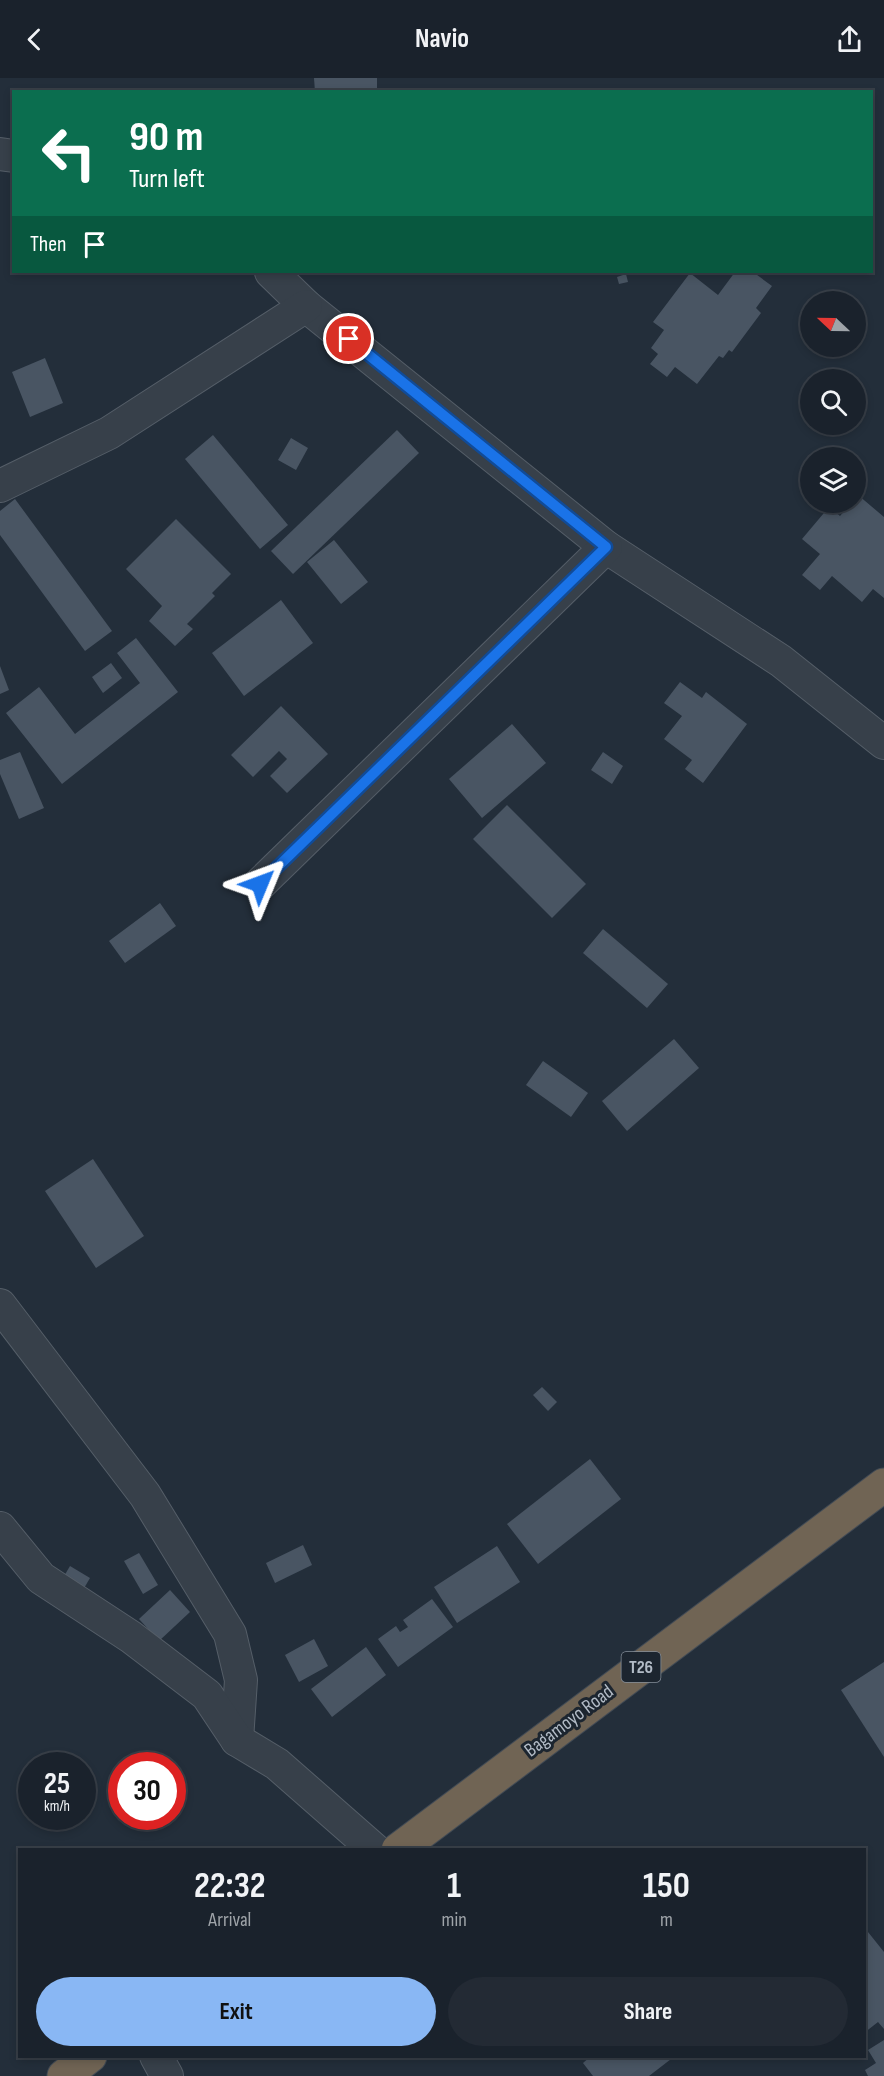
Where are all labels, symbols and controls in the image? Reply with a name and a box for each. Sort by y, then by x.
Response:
icon: back [18,23,51,56]
text: Navio [415,23,469,55]
icon: share [833,23,866,56]
text: 90 m [129,112,203,163]
icon: left [30,114,108,192]
text: Turn left [129,163,205,195]
icon: arrive [78,228,111,261]
text: Then [30,231,66,258]
north arrow [800,291,866,357]
map controls [800,291,866,513]
pin [323,313,374,364]
icon: arrive [332,322,365,355]
button: search [800,369,866,435]
button: layers [800,447,866,513]
position arrow [228,852,292,916]
road number: T26 [622,1652,660,1682]
street label: Bagamoyo Road [520,1680,618,1762]
speed limit sign: 30 [108,1752,186,1830]
text: 25 [44,1766,70,1802]
text: km/h [44,1797,70,1816]
text: 22:32 [194,1865,266,1908]
text: 1 [447,1865,461,1908]
text: 150 [643,1865,690,1908]
text: Arrival [208,1908,251,1932]
text: min [442,1908,467,1932]
text: m [660,1908,673,1932]
button: Exit [36,1977,436,2046]
button: Share [448,1977,848,2046]

